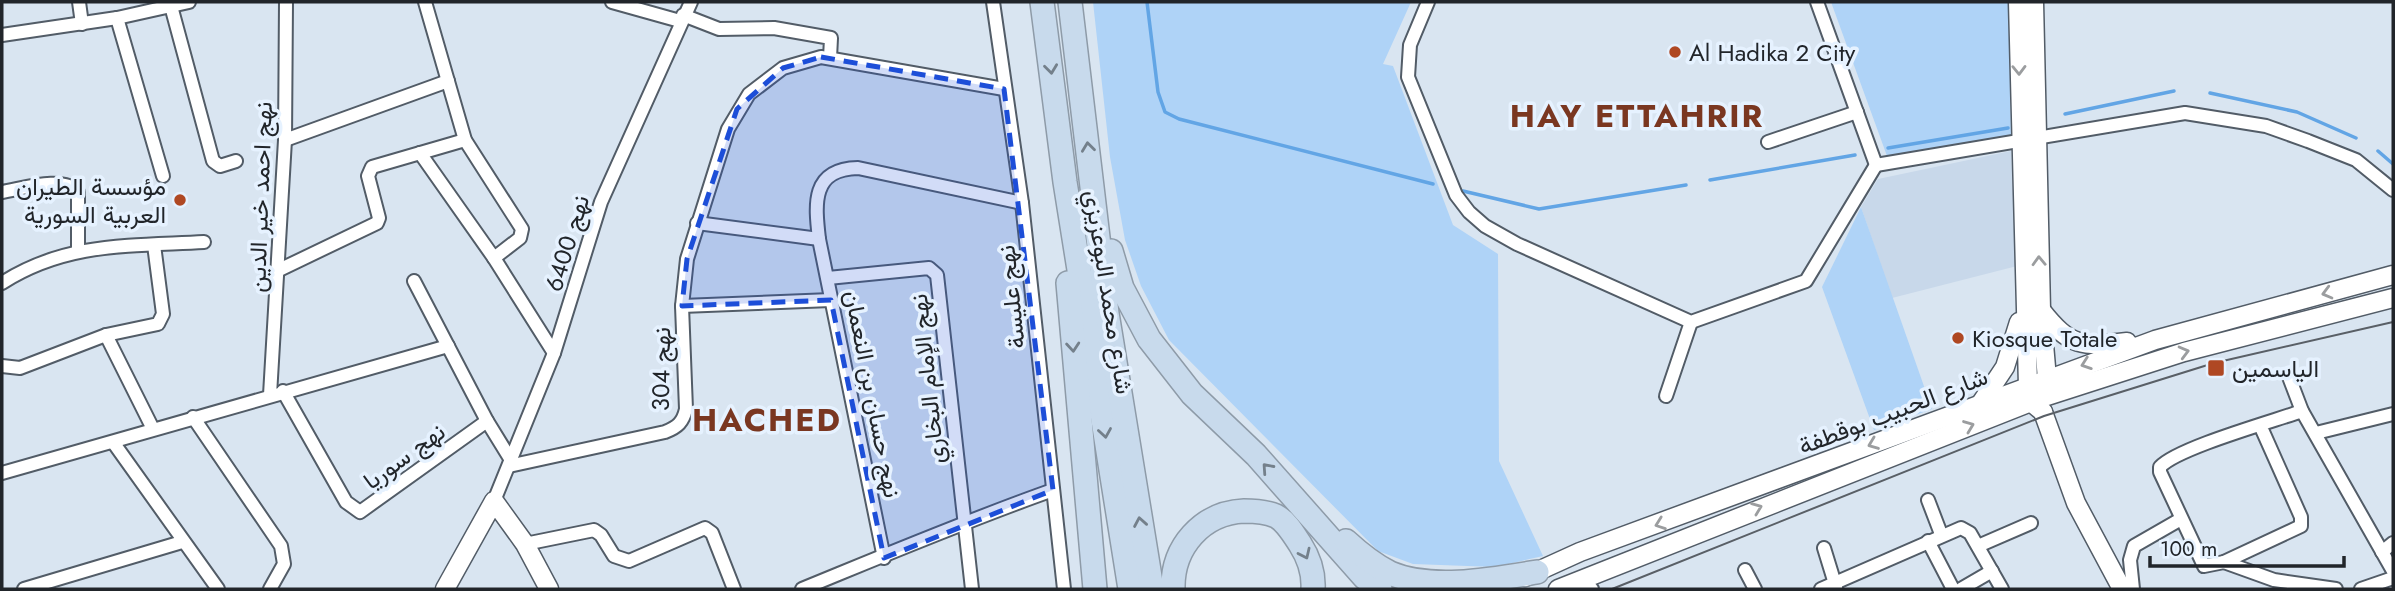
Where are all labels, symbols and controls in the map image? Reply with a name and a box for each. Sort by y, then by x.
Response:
place label: Al Hadika 2 City [1689,35,1856,70]
marker: Al Hadika 2 City [1667,44,1683,60]
one-way arrow [1043,64,1058,75]
one-way arrow [2011,65,2027,76]
district label: HAY ETTAHRIR [1510,93,1764,139]
street label: نهج احمد خير الدين [239,101,281,293]
one-way arrow [1081,142,1096,153]
place label: مؤسسة الطيران العربية السورية [16,169,166,232]
street label: شارع محمد البوعزيزي [1074,187,1142,397]
street label: نهج 6400 [536,190,598,296]
marker: مؤسسة الطيران العربية السورية [172,192,188,208]
street label: نهج عليسة [988,243,1034,351]
one-way arrow [2032,256,2047,267]
one-way arrow [2322,285,2334,299]
street label: نهج حسان بن النعمان [836,287,910,501]
street label: نهج الإمام البخاري [901,292,955,466]
place label: Kiosque Totale [1972,321,2117,356]
street label: نهج 304 [643,327,679,411]
marker: Kiosque Totale [1950,330,1966,346]
one-way arrow [1065,342,1080,353]
one-way arrow [2178,346,2190,360]
place label: الياسمين [2232,351,2319,386]
one-way arrow [2080,356,2092,370]
marker: الياسمين [2206,358,2226,378]
street label: شارع الحبيب بوقطفة [1793,359,1993,463]
district label: HACHED [692,397,842,443]
street label: نهج سوريا [356,414,452,498]
one-way arrow [1963,420,1975,434]
one-way arrow [1097,427,1112,439]
one-way arrow [1868,436,1880,450]
one-way arrow [1262,463,1275,476]
one-way arrow [1751,503,1763,517]
one-way arrow [1133,516,1148,528]
one-way arrow [1654,516,1666,530]
scale bar [2150,524,2344,568]
text: 100 m [2160,534,2217,564]
one-way arrow [1297,547,1311,559]

